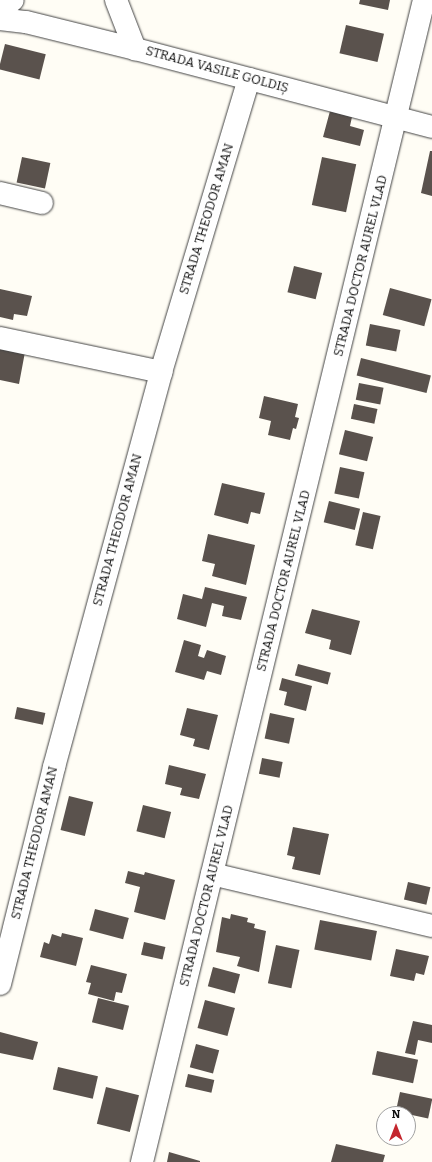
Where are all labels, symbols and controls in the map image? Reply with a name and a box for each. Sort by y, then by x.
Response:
street label: STRADA VASILE GOLDIȘ [144,43,290,97]
street label: STRADA THEODOR AMAN [177,142,237,296]
street label: STRADA DOCTOR AUREL VLAD [331,174,391,358]
street label: STRADA THEODOR AMAN [90,452,146,608]
street label: STRADA DOCTOR AUREL VLAD [254,489,314,673]
street label: STRADA THEODOR AMAN [8,765,62,921]
street label: STRADA DOCTOR AUREL VLAD [177,804,237,988]
north arrow [376,1106,416,1146]
text: N [392,1108,400,1121]

